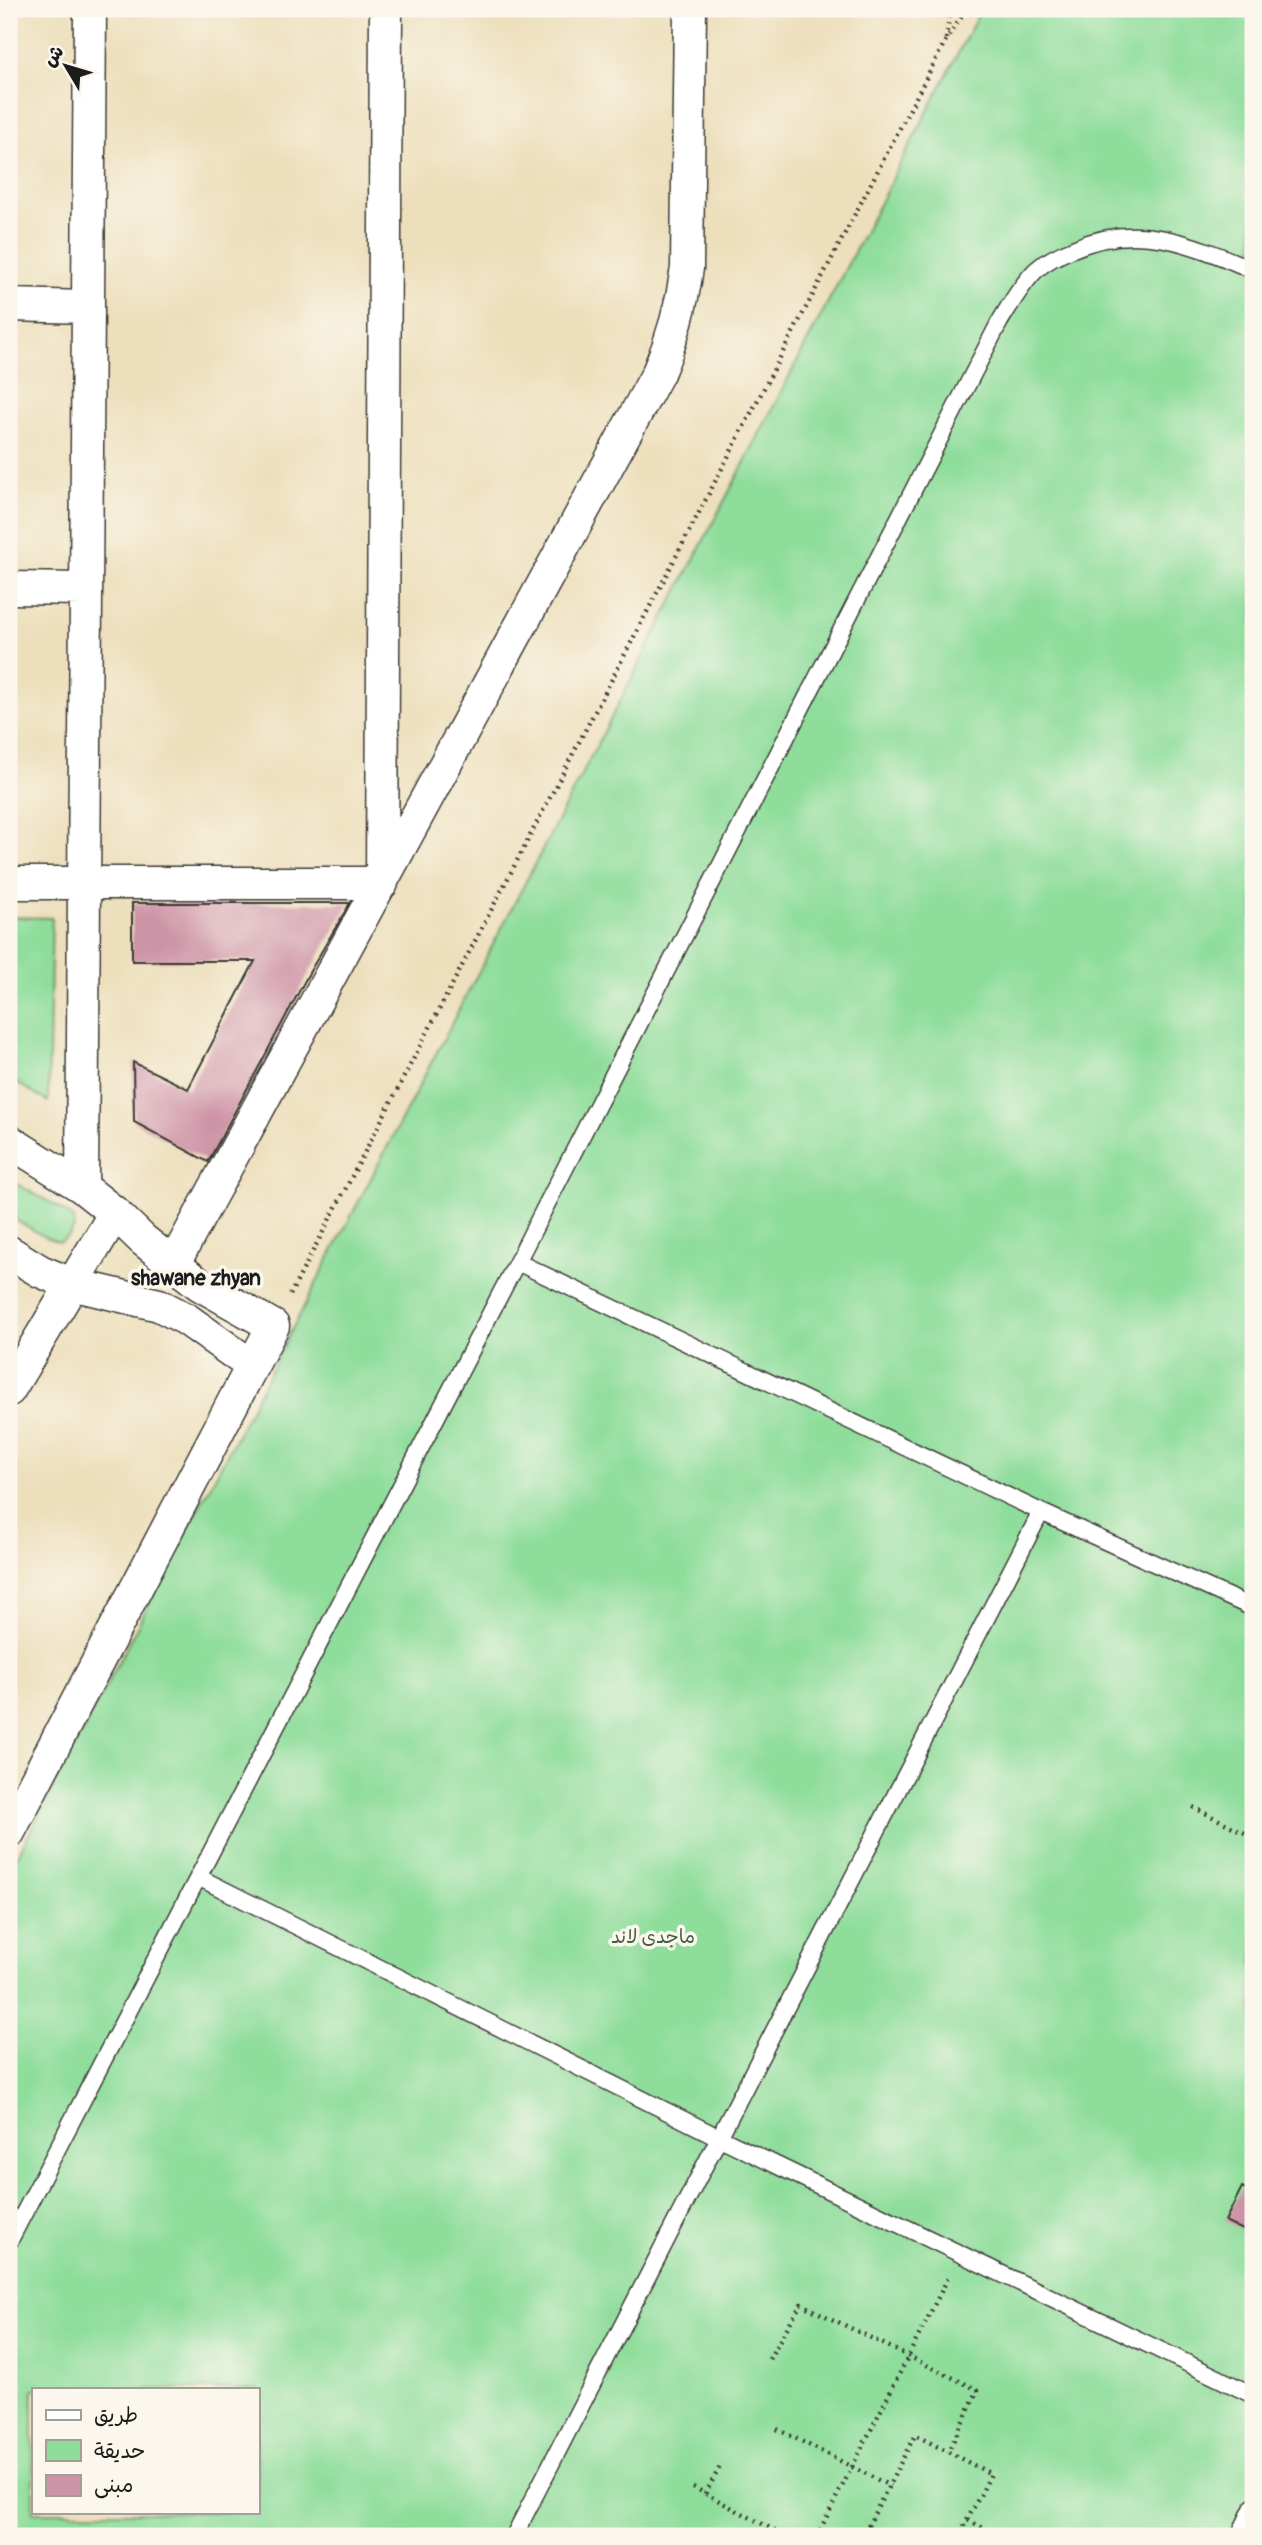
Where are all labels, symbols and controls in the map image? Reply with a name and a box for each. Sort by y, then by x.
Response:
north arrow [32,32,102,102]
text: ش [38,40,69,72]
district label: shawane zhyan [131,1265,261,1292]
park label: ماجدی لاند [611,1925,695,1949]
legend [32,2388,259,2514]
text: طريق [94,2402,138,2429]
text: حديقة [94,2438,145,2465]
text: مبنى [94,2472,133,2499]

